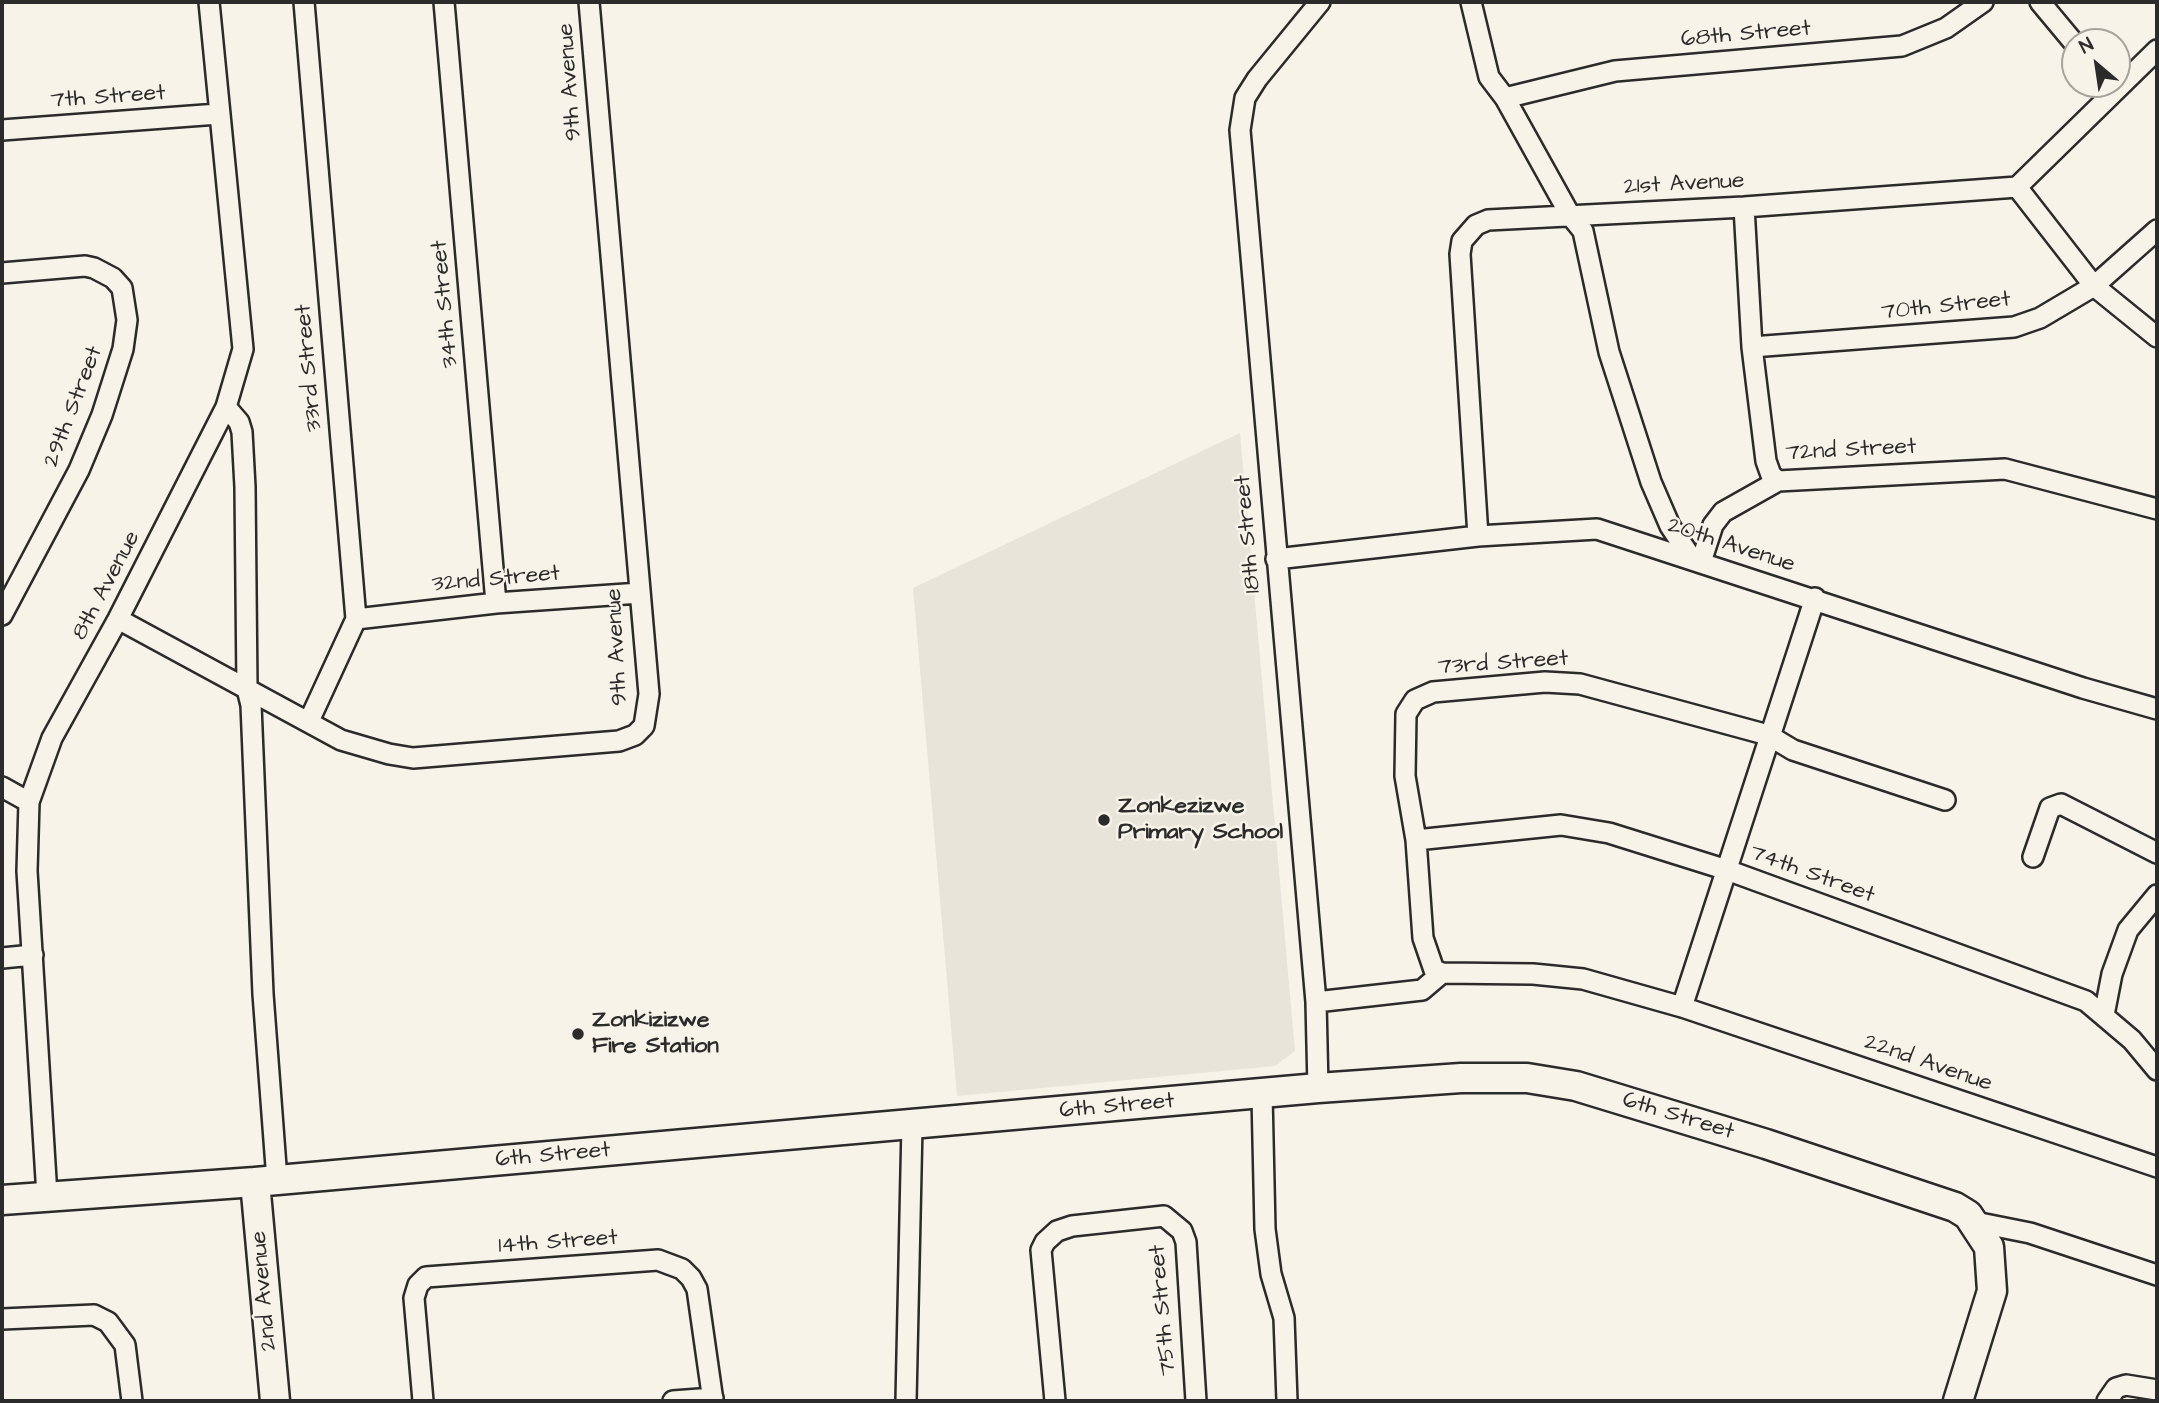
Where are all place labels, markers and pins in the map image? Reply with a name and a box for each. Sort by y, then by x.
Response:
place label: Zonkezizwe Primary School [1118,793,1283,847]
marker: Zonkezizwe Primary School [1096,812,1112,828]
place label: Zonkizizwe Fire Station [592,1007,719,1061]
marker: Zonkizizwe Fire Station [570,1026,586,1042]

